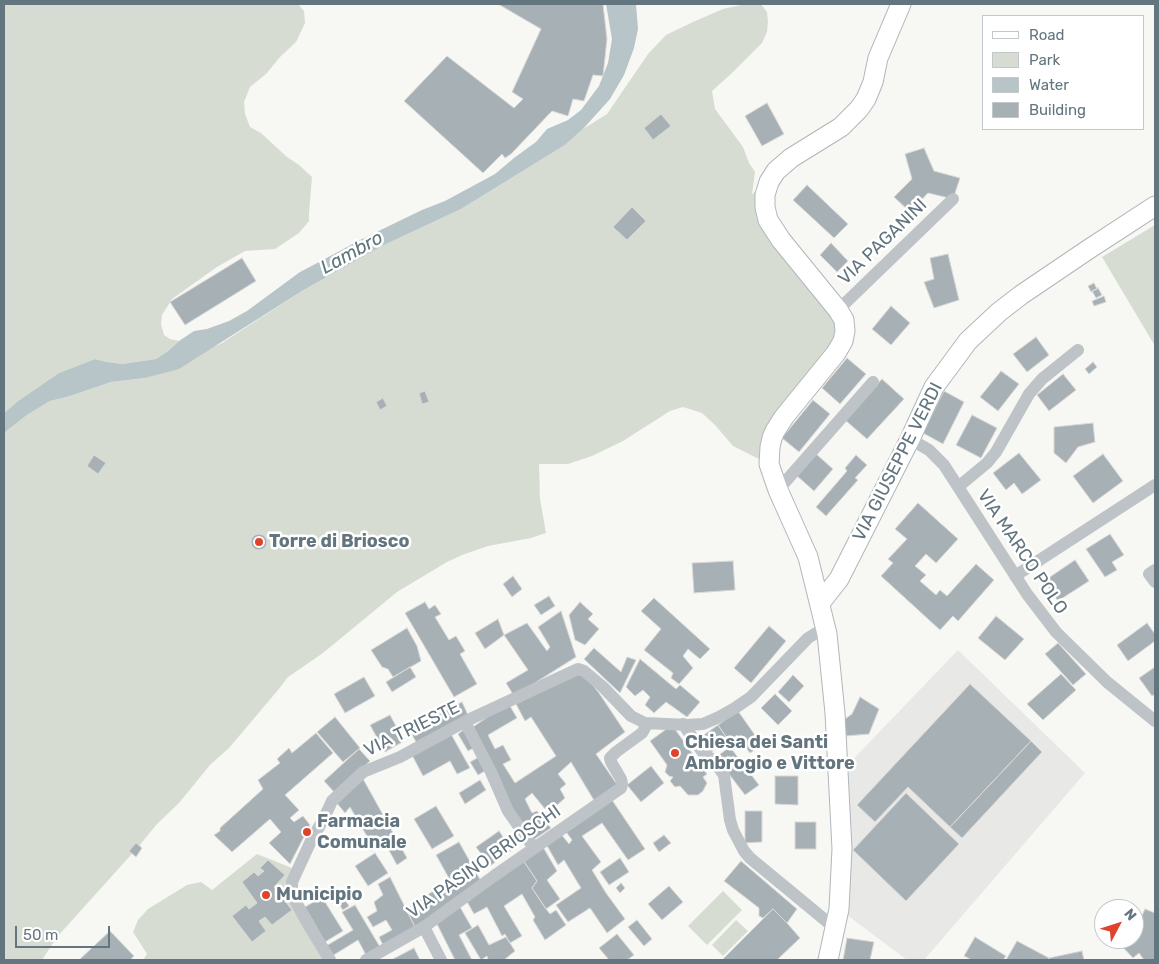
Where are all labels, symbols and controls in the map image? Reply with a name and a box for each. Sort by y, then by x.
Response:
legend [982,15,1144,130]
text: Road [1029,26,1065,44]
text: Park [1029,51,1060,69]
text: Water [1029,76,1069,94]
text: Building [1029,101,1086,119]
street label: VIA PAGANINI [834,194,932,290]
water label: Lambro [317,227,387,279]
street label: VIA GIUSEPPE VERDI [849,379,947,545]
street label: VIA MARCO POLO [972,486,1072,618]
place label: Torre di Briosco [269,531,409,553]
marker: Torre di Briosco [253,536,265,548]
street label: VIA TRIESTE [361,697,463,761]
place label: Chiesa dei Santi Ambrogio e Vittore [685,732,855,774]
marker: Chiesa dei Santi Ambrogio e Vittore [669,747,681,759]
street label: VIA PASINO BRIOSCHI [403,801,565,923]
place label: Farmacia Comunale [317,811,407,854]
marker: Farmacia Comunale [301,826,313,838]
place label: Municipio [276,884,362,906]
marker: Municipio [260,889,272,901]
north arrow [1094,899,1144,949]
text: N [1120,905,1140,924]
scale bar [18,916,112,948]
text: 50 m [23,926,58,944]

